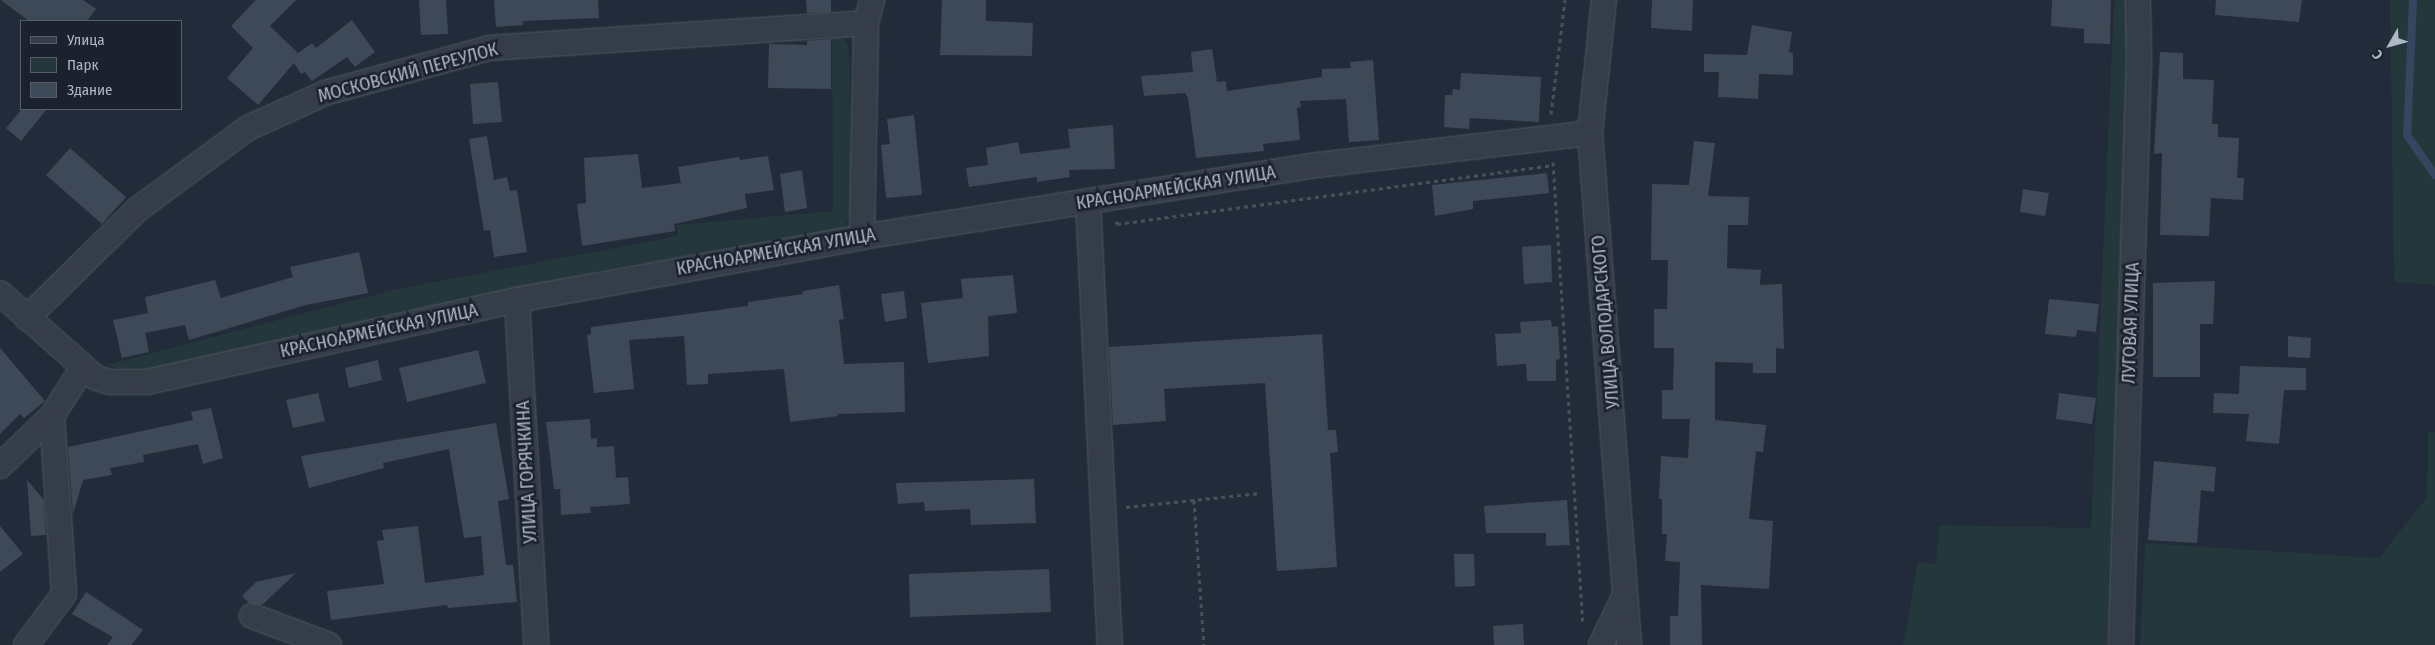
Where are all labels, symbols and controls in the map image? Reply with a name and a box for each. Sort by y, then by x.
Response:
legend [20,20,182,110]
north arrow [2365,20,2415,70]
text: Улица [67,31,105,49]
street label: МОСКОВСКИЙ ПЕРЕУЛОК [316,39,500,107]
text: С [2369,46,2387,63]
text: Парк [67,56,98,74]
text: Здание [67,81,113,99]
street label: КРАСНОАРМЕЙСКАЯ УЛИЦА [1075,162,1277,214]
street label: КРАСНОАРМЕЙСКАЯ УЛИЦА [675,224,877,280]
street label: УЛИЦА ВОЛОДАРСКОГО [1588,234,1624,410]
street label: ЛУГОВАЯ УЛИЦА [2118,262,2144,384]
street label: КРАСНОАРМЕЙСКАЯ УЛИЦА [278,299,480,363]
street label: УЛИЦА ГОРЯЧКИНА [512,400,542,544]

